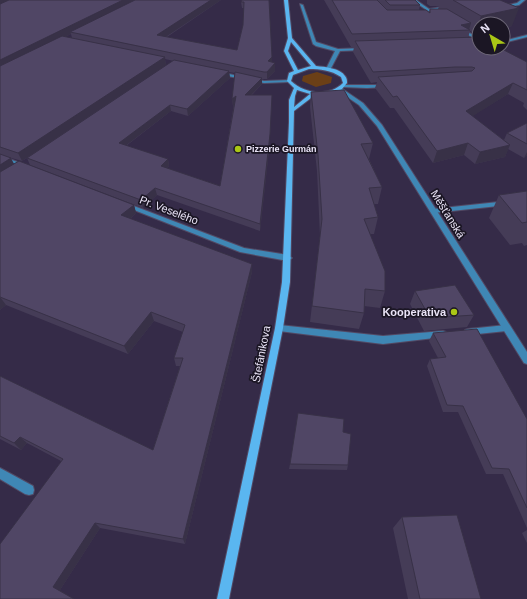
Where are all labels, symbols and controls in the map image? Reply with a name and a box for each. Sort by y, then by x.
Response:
north arrow [471,16,511,56]
text: N [478,21,492,35]
marker: Pizzerie Gurmán [233,144,243,154]
place label: Pizzerie Gurmán [246,144,317,154]
street label: Měšťanská [429,188,468,241]
street label: Pr. Veselého [138,193,200,227]
place label: Kooperativa [382,306,447,318]
marker: Kooperativa [449,307,459,317]
street label: Štefánikova [250,324,273,383]

